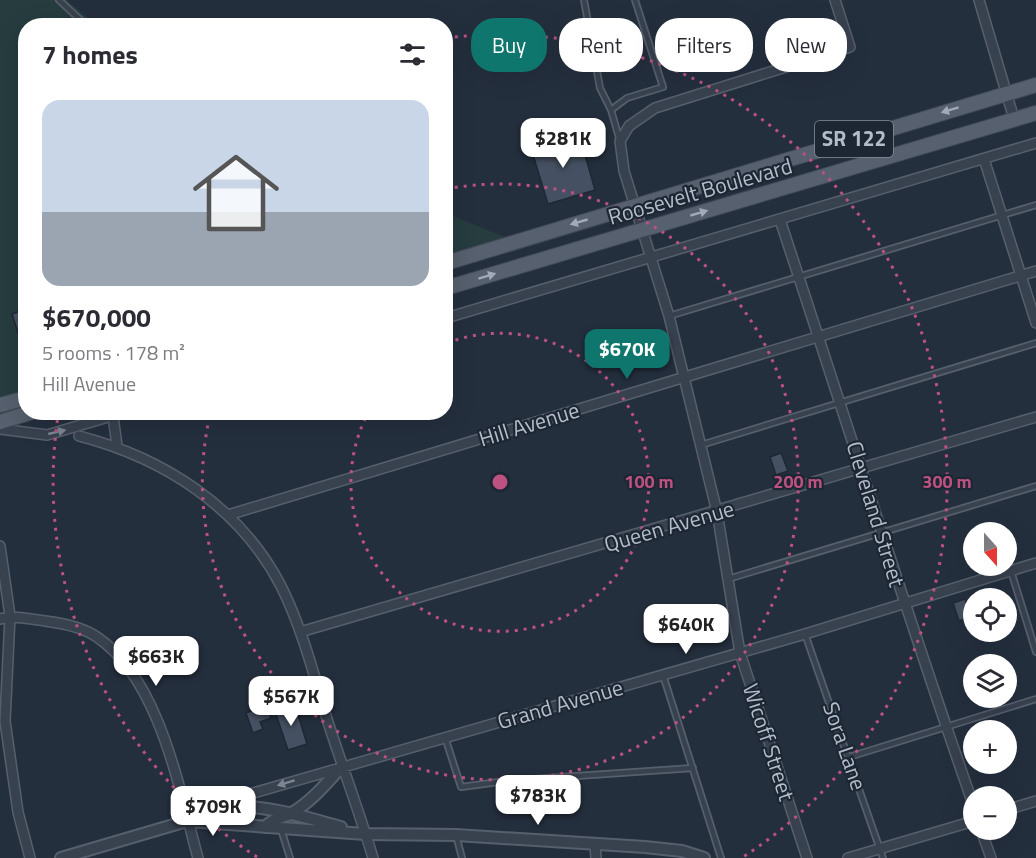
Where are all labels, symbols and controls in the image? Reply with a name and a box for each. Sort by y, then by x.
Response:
chip: Buy [471,18,547,72]
chip: Rent [559,18,643,72]
chip: Filters [655,18,753,72]
chip: New [765,18,847,72]
text: 7 homes [42,35,138,74]
icon: filters [396,38,429,71]
one-way arrow [941,106,959,115]
pin: $281K [521,118,605,169]
road number: SR 122 [815,121,893,157]
text: $281K [535,122,591,153]
icon: home [182,139,290,247]
street label: Roosevelt Boulevard [604,148,796,234]
one-way arrow [690,208,708,217]
one-way arrow [570,218,588,228]
one-way arrow [478,271,496,280]
text: $670,000 [42,298,151,337]
pin: $670K [585,329,669,380]
text: $670K [599,333,655,364]
text: 5 rooms · 178 m² [42,337,185,368]
text: Hill Avenue [42,368,136,399]
street label: Hill Avenue [475,393,583,455]
one-way arrow [48,427,67,437]
street label: Cleveland Street [838,437,914,591]
text: 100 m [624,468,674,495]
text: 200 m [773,468,823,495]
text: 300 m [922,468,972,495]
centre of rings [490,472,510,492]
street label: Queen Avenue [600,491,738,561]
north arrow [963,522,1017,576]
map controls [963,522,1017,840]
button: locate [963,588,1017,642]
pin: $640K [644,604,728,655]
text: $640K [658,608,714,639]
pin: $663K [114,636,198,687]
text: $663K [128,640,184,671]
button: layers [963,654,1017,708]
street label: Grand Avenue [493,670,627,738]
pin: $567K [249,676,333,727]
street label: Wicoff Street [734,679,804,805]
text: $567K [263,680,319,711]
street label: Sora Lane [814,697,876,795]
button: + [963,720,1017,774]
pin: $783K [496,775,580,826]
one-way arrow [277,779,295,788]
text: $783K [510,779,566,810]
pin: $709K [171,786,255,837]
button: − [963,786,1017,840]
text: $709K [185,790,241,821]

